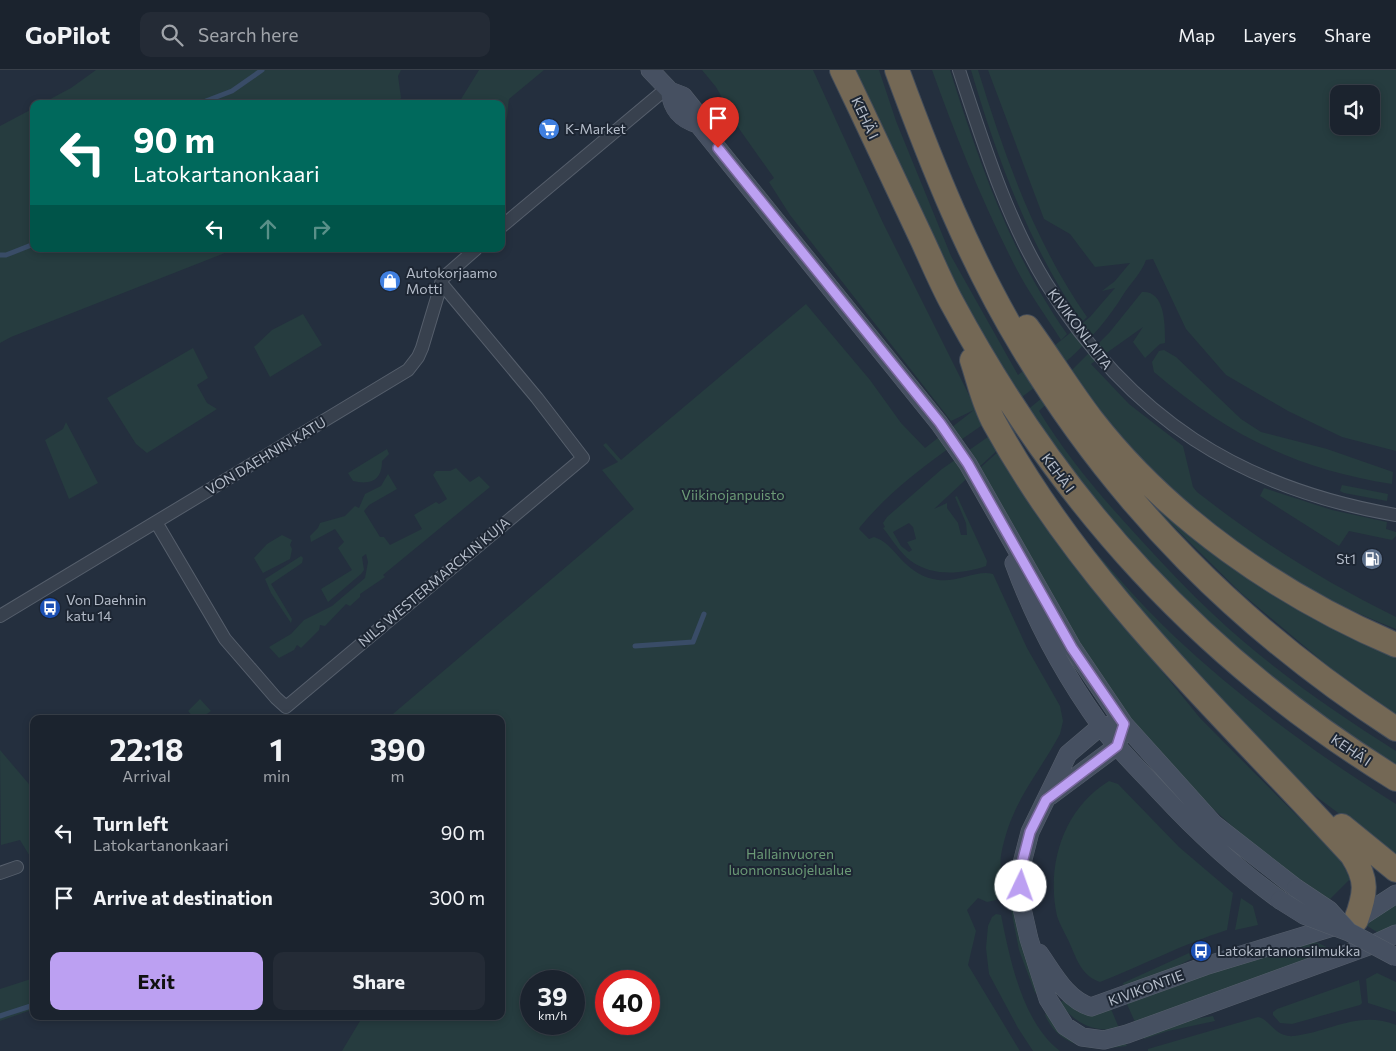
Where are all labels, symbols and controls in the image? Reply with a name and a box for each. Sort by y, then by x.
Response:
search box [140,12,490,57]
text: GoPilot [25,20,110,49]
icon: search [158,21,186,49]
text: Search here [198,23,299,46]
text: Map [1178,24,1215,46]
text: Layers [1243,24,1296,46]
text: Share [1324,24,1371,46]
map controls [1330,85,1380,135]
button: sound [1330,85,1380,135]
street label: KEHÄ I [848,94,883,142]
pin [697,97,739,148]
icon: arrive [704,104,732,132]
text: 90 m [133,117,215,160]
supermarket icon: K-Market [537,117,561,141]
icon: left [50,120,115,185]
place label: K-Market [565,120,626,137]
text: Latokartanonkaari [133,160,320,187]
icon: left [201,215,229,243]
icon: ahead [254,215,282,243]
icon: right [307,215,335,243]
place label: Autokorjaamo Motti [406,264,497,297]
shop icon: Autokorjaamo Motti [378,269,402,293]
street label: KIVIKONLAITA [1044,285,1117,373]
street label: VON DAEHNIN KATU [203,413,329,498]
street label: KEHÄ I [1038,450,1079,496]
park label: Viikinojanpuisto [681,486,785,503]
street label: NILS WESTERMARCKIN KUJA [355,513,513,650]
fuel station icon: St1 [1360,547,1384,571]
place label: St1 [1336,550,1356,567]
place label: Von Daehnin katu 14 [66,591,146,624]
bus stop icon: Von Daehnin katu 14 [38,596,62,620]
text: 22:18 [109,730,184,767]
text: 1 [270,730,283,767]
text: 390 [370,730,426,767]
street label: KEHÄ I [1328,730,1374,769]
text: Arrival [122,766,171,785]
text: min [263,766,290,785]
text: m [391,766,405,785]
text: Turn left [93,812,168,835]
icon: left [50,819,78,847]
text: 90 m [441,821,485,844]
text: Latokartanonkaari [93,835,229,854]
park label: Hallainvuoren luonnonsuojelualue [728,845,852,878]
position arrow [994,859,1046,911]
icon: arrive [50,884,78,912]
text: Arrive at destination [93,886,273,909]
text: 300 m [429,886,485,909]
bus stop icon: Latokartanonsilmukka [1189,939,1213,963]
place label: Latokartanonsilmukka [1217,942,1360,959]
button: Exit [50,952,263,1010]
button: Share [273,952,485,1010]
street label: KIVIKONTIE [1106,966,1186,1009]
speed limit sign: 40 [595,970,660,1035]
text: 39 [538,981,568,1011]
text: km/h [538,1008,567,1022]

